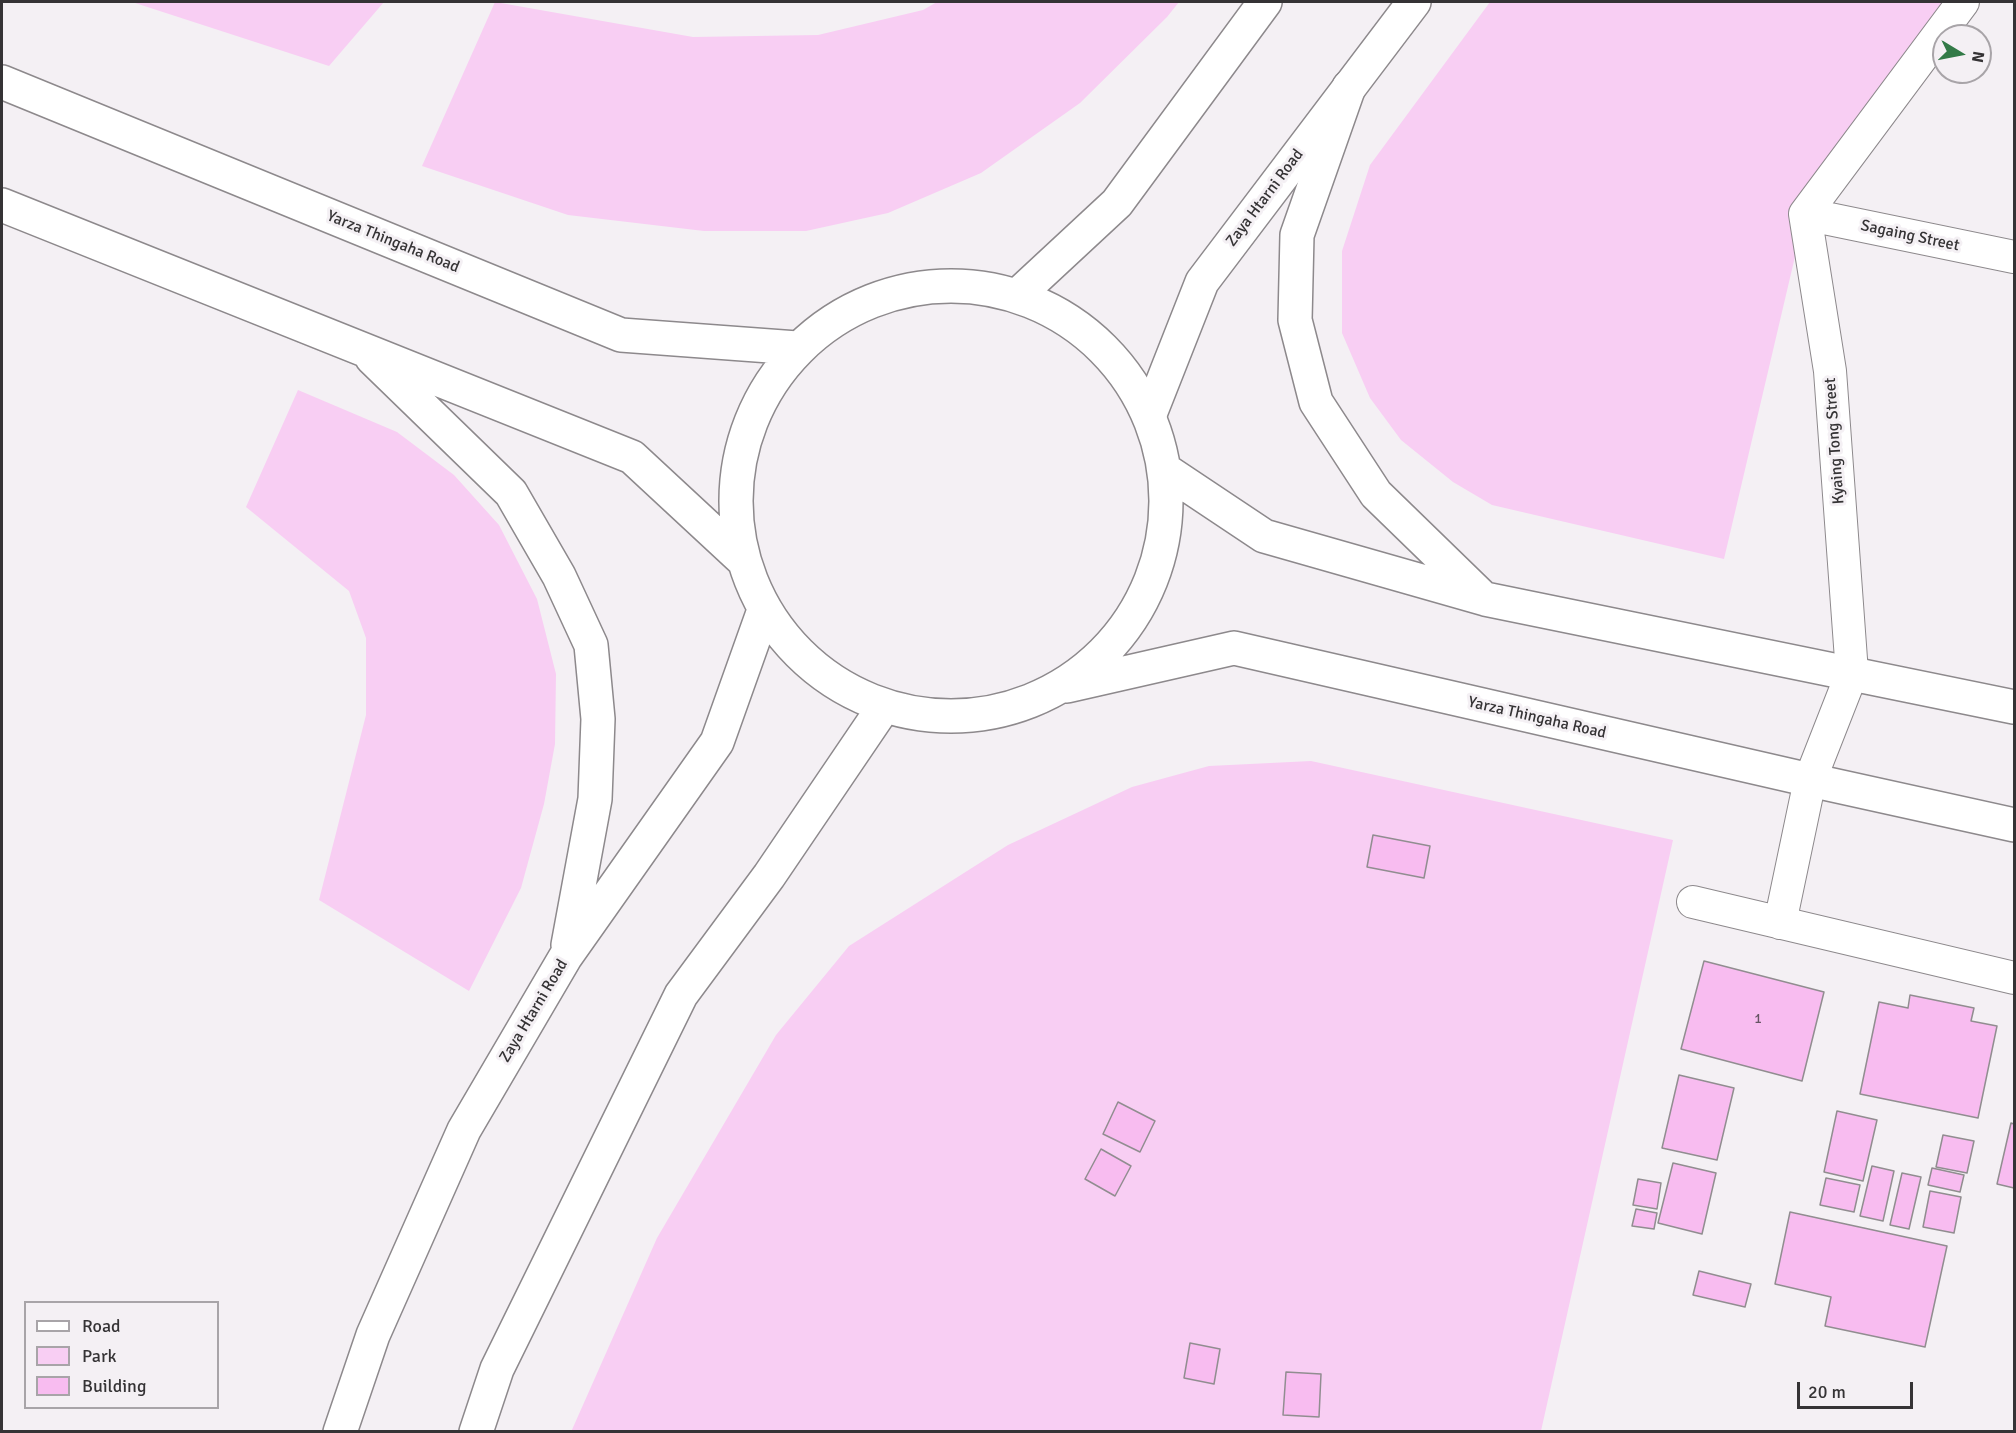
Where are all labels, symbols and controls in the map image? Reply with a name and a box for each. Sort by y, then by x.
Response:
north arrow [1932,24,1992,84]
text: N [1967,50,1989,64]
street label: Zaya Htarni Road [1222,146,1308,250]
street label: Yarza Thingaha Road [324,207,462,277]
street label: Sagaing Street [1859,216,1961,256]
street label: Kyaing Tong Street [1821,377,1849,505]
street label: Yarza Thingaha Road [1466,693,1608,743]
street label: Zaya Htarni Road [496,956,572,1066]
house number: 1 [1754,1011,1762,1027]
legend [24,1301,219,1409]
text: Road [82,1315,121,1337]
text: Park [82,1345,117,1367]
scale bar [1800,1370,1916,1408]
text: Building [82,1375,146,1397]
text: 20 m [1808,1381,1846,1403]

